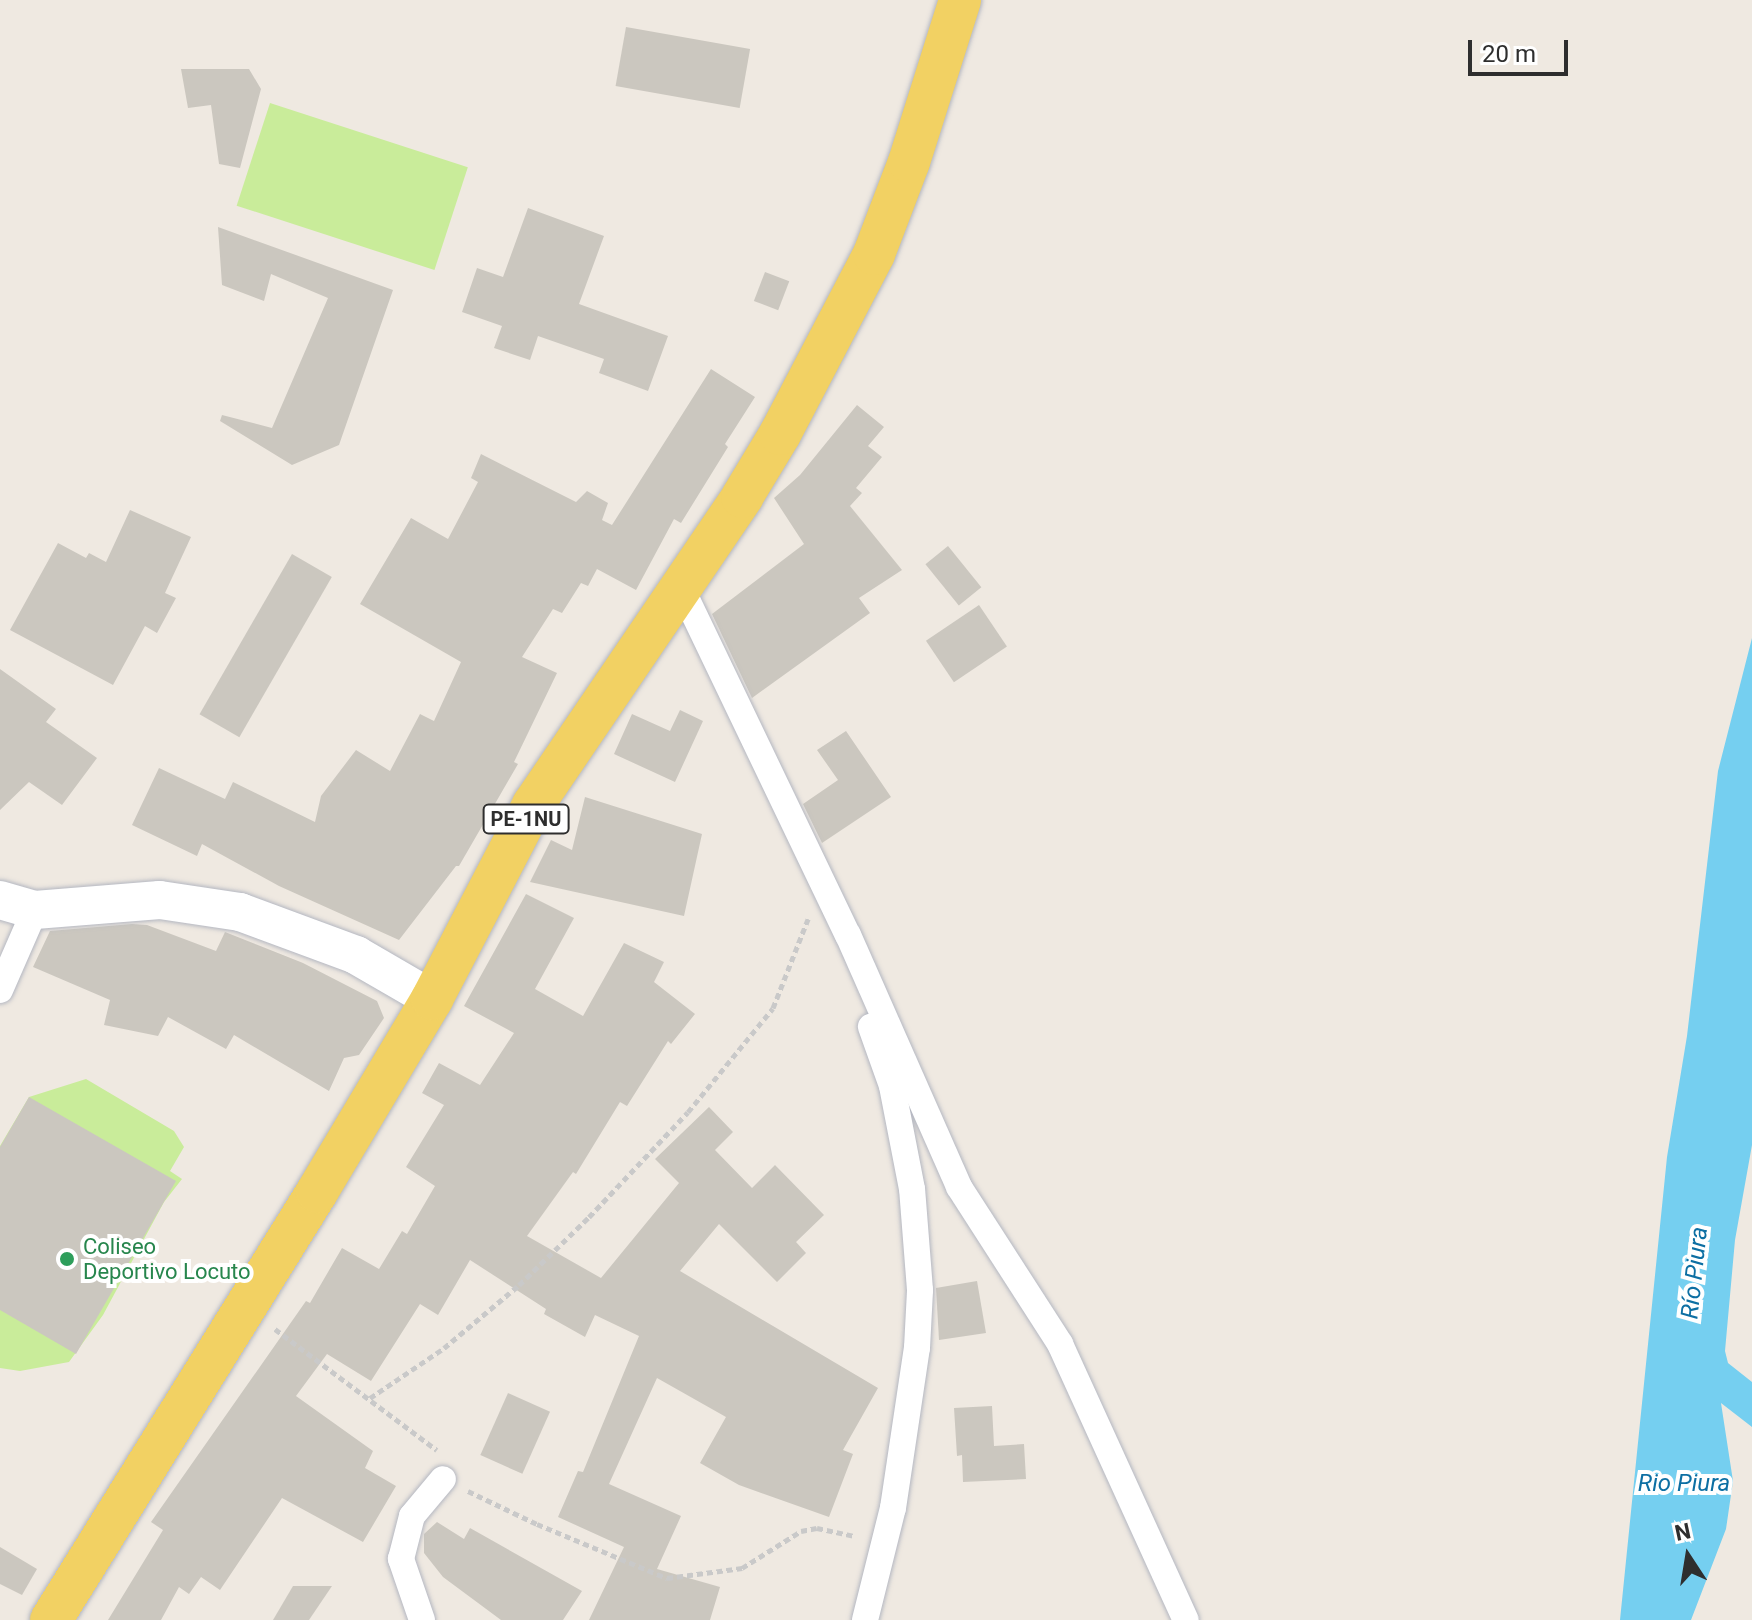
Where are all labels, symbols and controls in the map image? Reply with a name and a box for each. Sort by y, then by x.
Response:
scale bar [1472,24,1572,74]
text: 20 m [1482,40,1536,68]
road number: PE-1NU [482,803,570,835]
water label: Río Piura [1676,1225,1714,1321]
place label: Coliseo Deportivo Locuto [83,1233,251,1284]
marker: Coliseo Deportivo Locuto [58,1250,76,1268]
water label: Rio Piura [1638,1470,1730,1498]
north arrow [1648,1516,1728,1596]
text: N [1673,1518,1693,1546]

